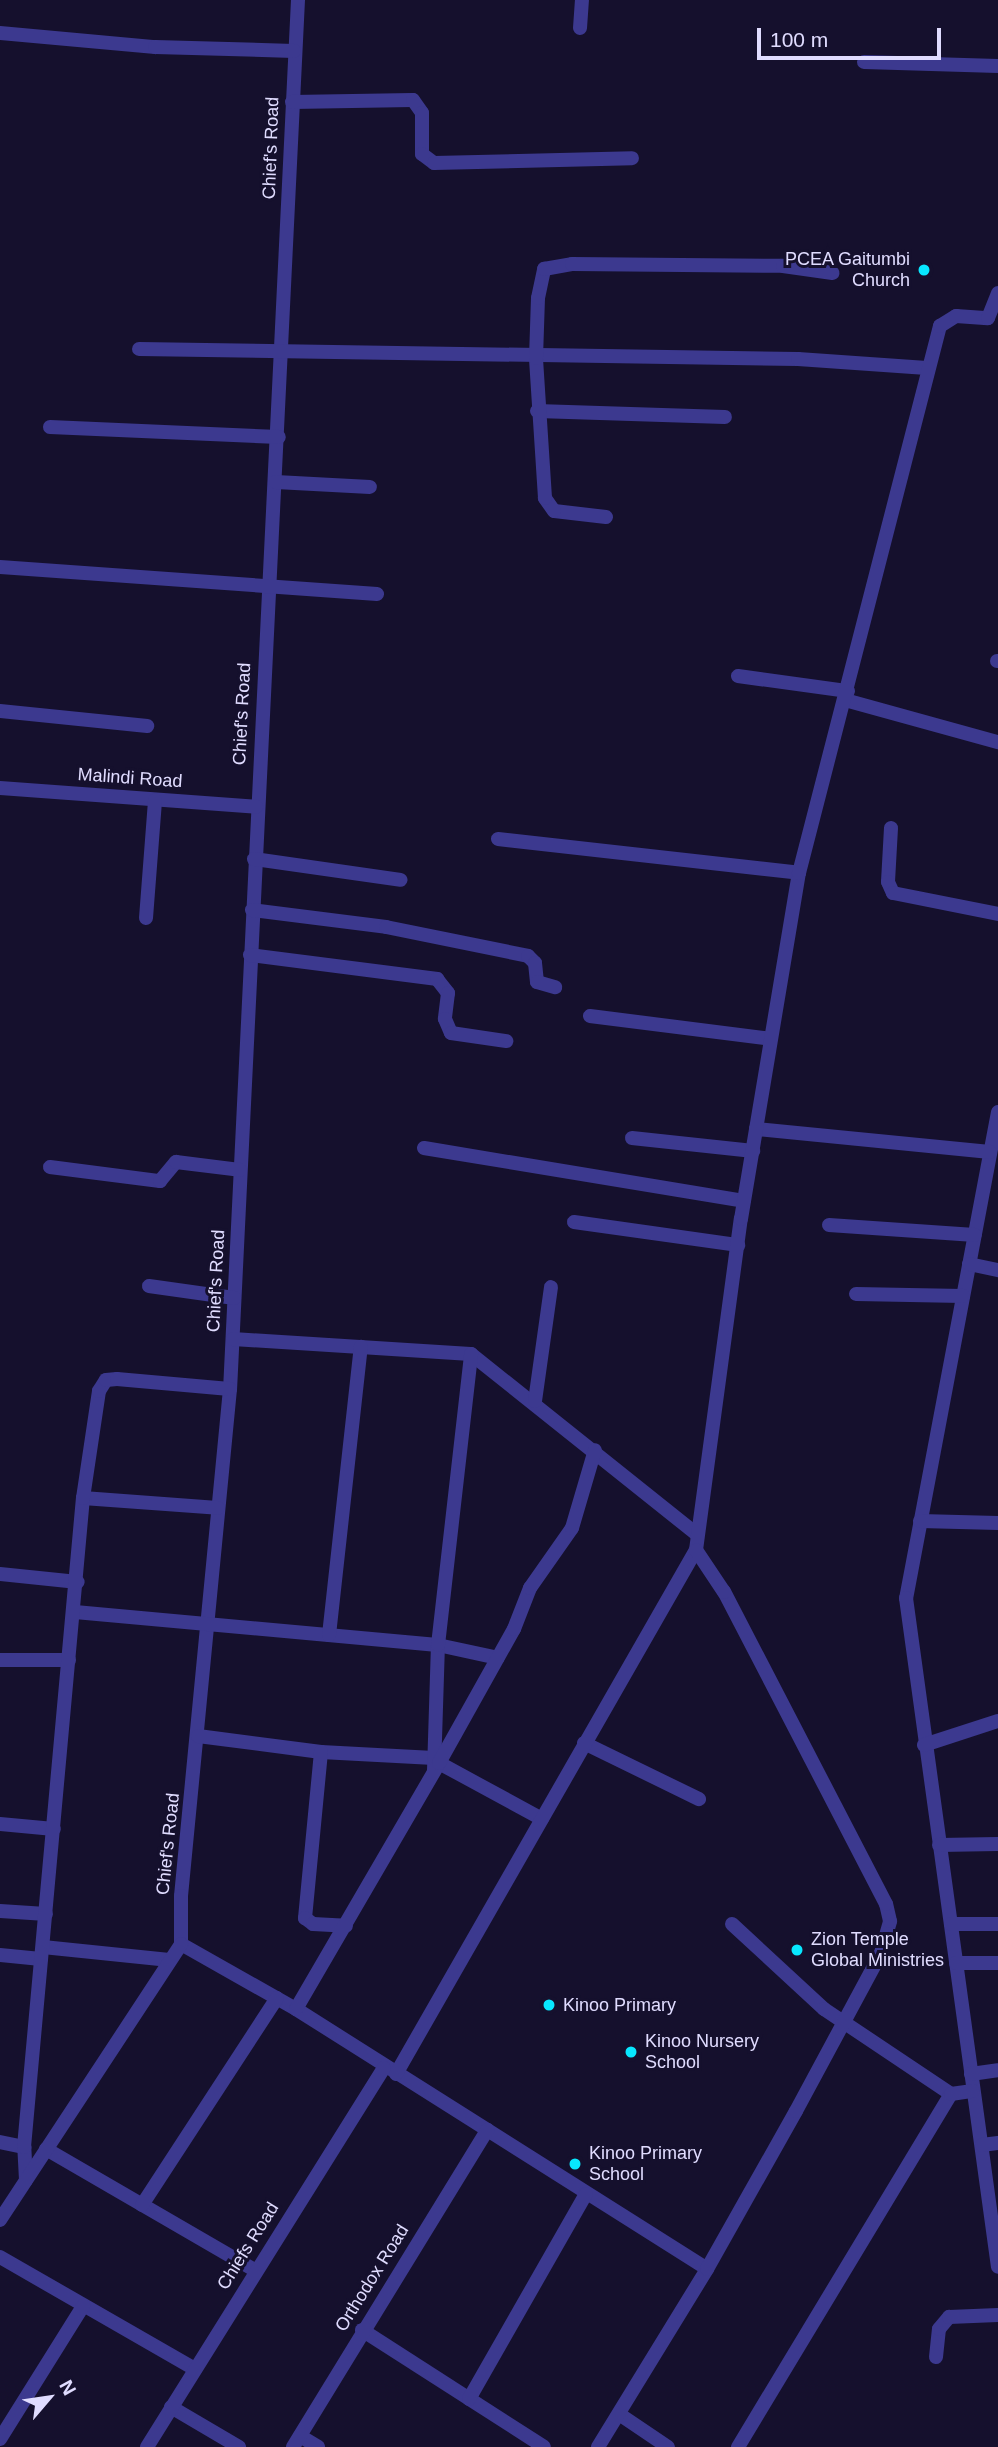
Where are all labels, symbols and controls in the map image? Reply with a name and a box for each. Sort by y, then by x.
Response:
scale bar [760,14,944,58]
text: 100 m [770,28,828,51]
street label: Chief's Road [258,96,284,200]
place label: PCEA Gaitumbi Church [784,249,910,292]
marker: PCEA Gaitumbi Church [916,262,932,278]
street label: Chief's Road [229,662,255,766]
street label: Malindi Road [77,764,183,792]
street label: Chief's Road [203,1229,229,1333]
street label: Chief's Road [152,1792,184,1896]
place label: Zion Temple Global Ministries [811,1929,944,1972]
marker: Zion Temple Global Ministries [789,1942,805,1958]
place label: Kinoo Primary [563,1994,676,2016]
marker: Kinoo Primary [541,1997,557,2013]
place label: Kinoo Nursery School [645,2031,759,2074]
marker: Kinoo Nursery School [623,2044,639,2060]
place label: Kinoo Primary School [589,2143,702,2186]
marker: Kinoo Primary School [567,2156,583,2172]
street label: Chiefs Road [213,2198,283,2294]
street label: Orthodox Road [330,2221,414,2335]
north arrow [14,2363,84,2433]
text: N [55,2376,80,2399]

